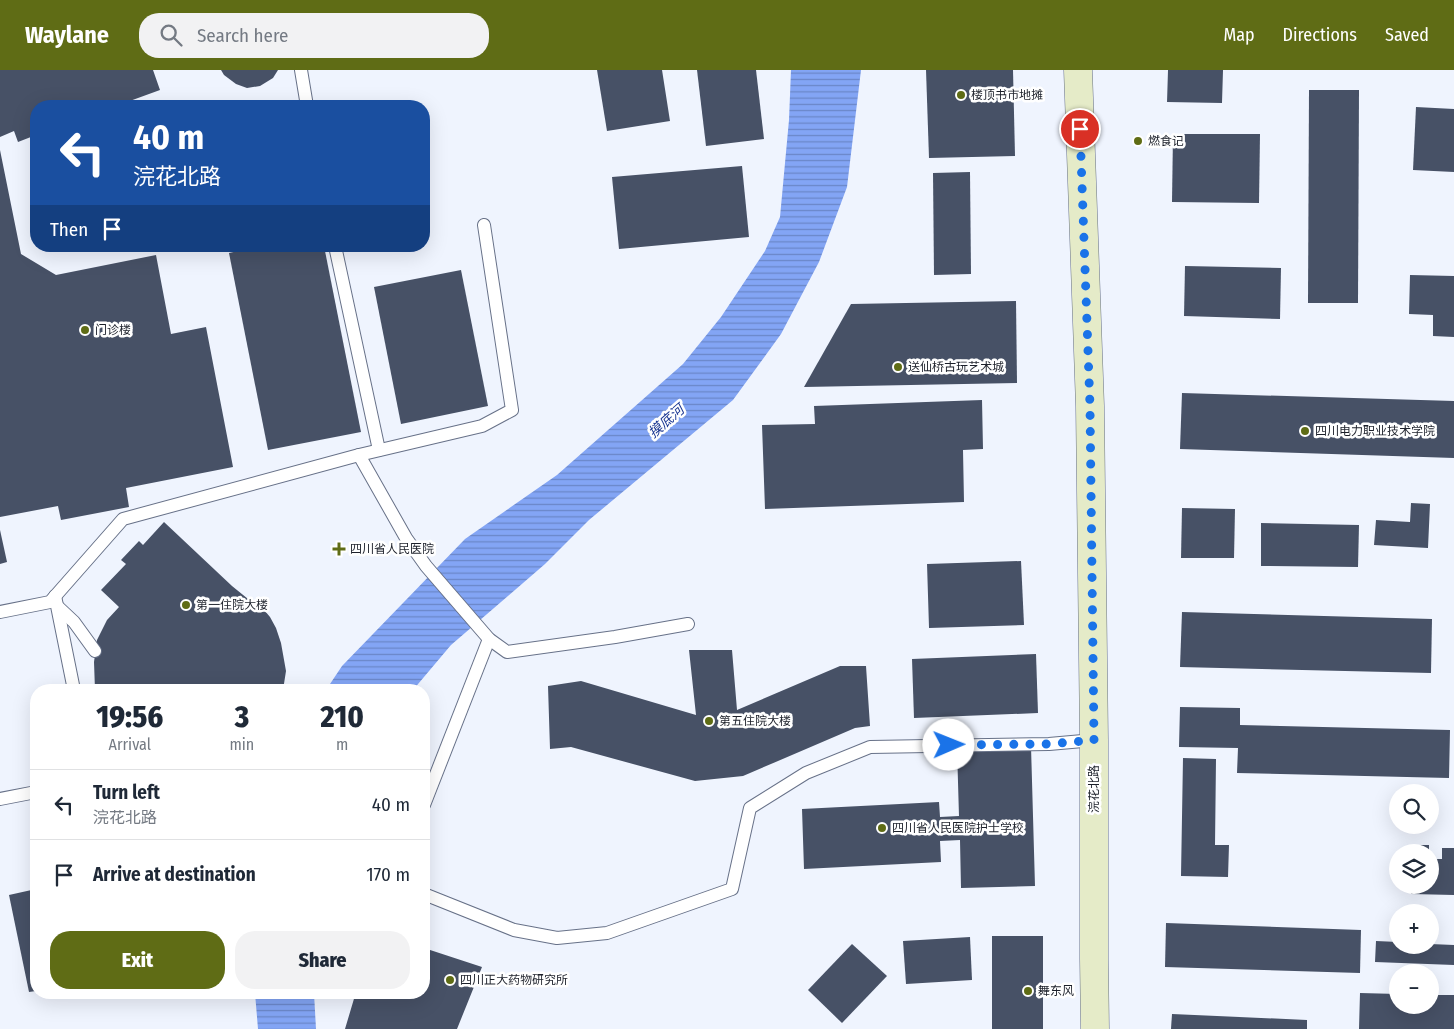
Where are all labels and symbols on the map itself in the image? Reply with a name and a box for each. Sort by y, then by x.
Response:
place label: 楼顶书市地摊 [971,88,1043,102]
marker: 楼顶书市地摊 [955,89,967,101]
pin [1059,108,1101,150]
place label: 燃食记 [1148,134,1184,148]
marker: 燃食记 [1132,135,1144,147]
place label: 门诊楼 [95,323,131,337]
marker: 门诊楼 [79,324,91,336]
place label: 送仙桥古玩艺术城 [908,360,1004,374]
marker: 送仙桥古玩艺术城 [892,361,904,373]
water label: 摸底河 [645,399,690,442]
place label: 四川电力职业技术学院 [1315,424,1435,438]
marker: 四川电力职业技术学院 [1299,425,1311,437]
marker: 四川省人民医院 [332,542,346,556]
place label: 四川省人民医院 [350,542,434,556]
place label: 第一住院大楼 [196,598,268,612]
marker: 第一住院大楼 [180,599,192,611]
place label: 第五住院大楼 [719,714,791,728]
marker: 第五住院大楼 [703,715,715,727]
position arrow [922,718,974,770]
street label: 浣花北路 [1087,765,1101,813]
place label: 四川省人民医院护士学校 [892,821,1024,835]
marker: 四川省人民医院护士学校 [876,822,888,834]
place label: 四川正大药物研究所 [460,973,568,987]
marker: 四川正大药物研究所 [444,974,456,986]
place label: 舞东风 [1038,984,1074,998]
marker: 舞东风 [1022,985,1034,997]

